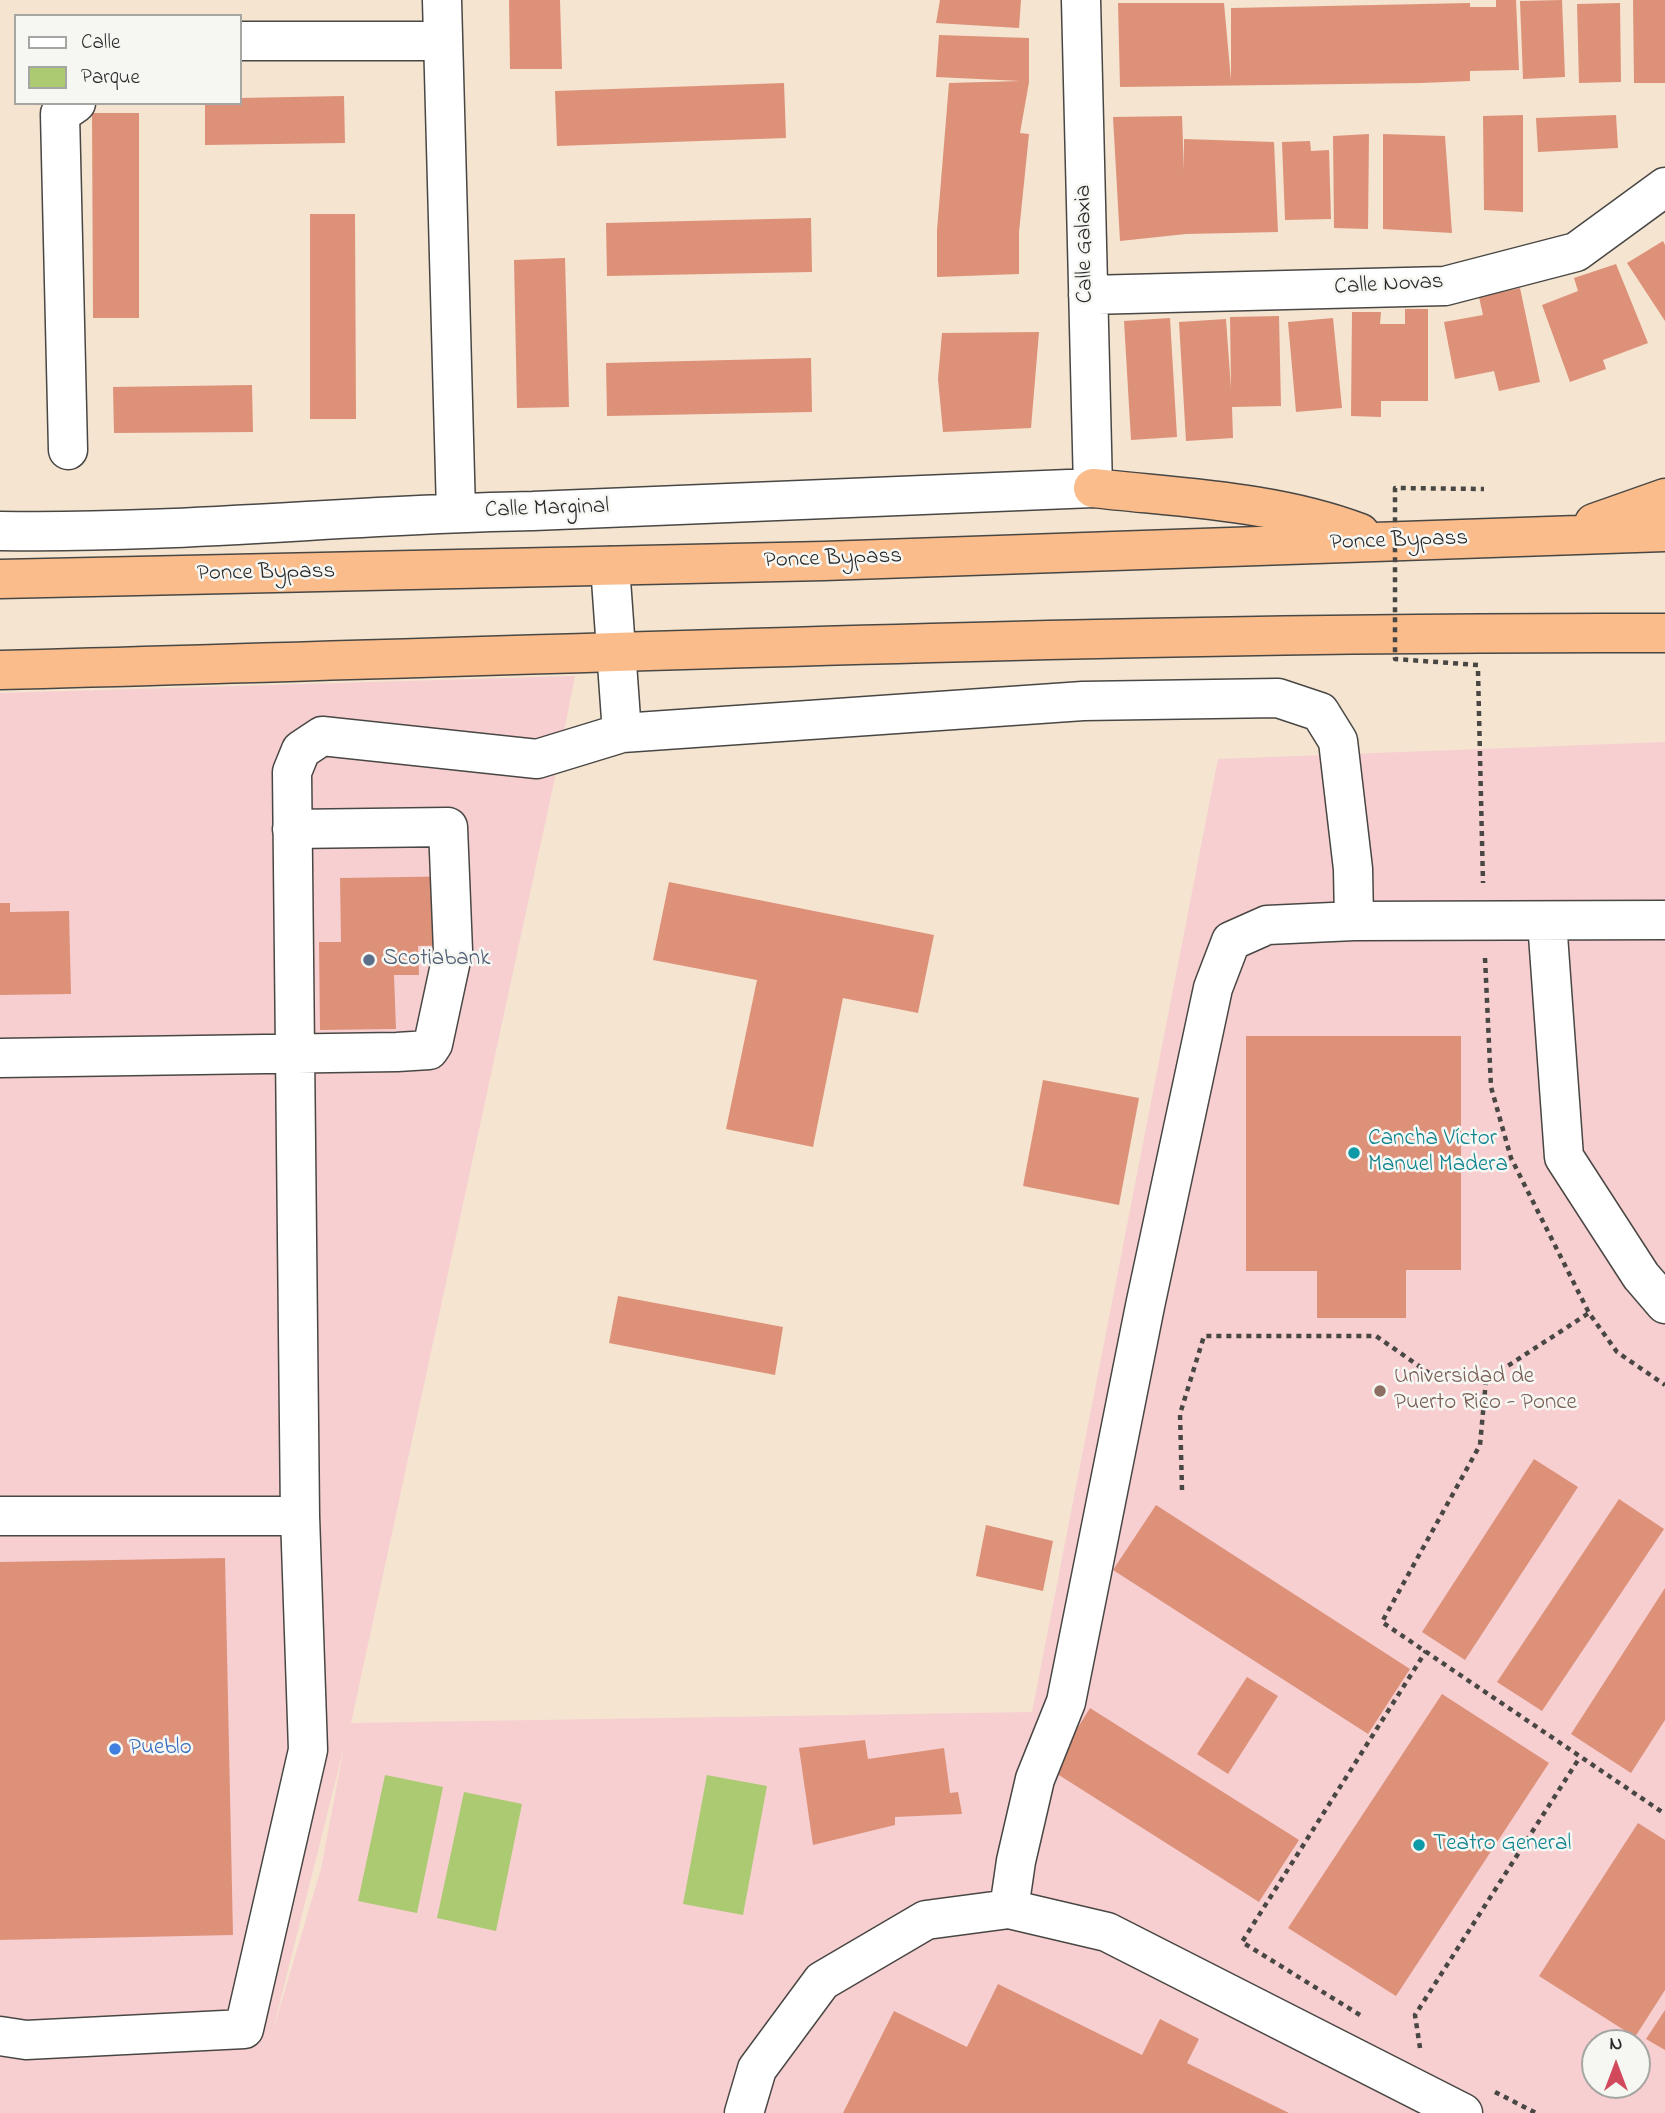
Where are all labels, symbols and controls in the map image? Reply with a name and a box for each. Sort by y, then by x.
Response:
legend [14,14,242,105]
text: Calle [81,28,120,58]
text: Parque [81,63,140,93]
street label: Calle Galaxia [1071,184,1101,304]
street label: Calle Novas [1334,269,1444,303]
street label: Calle Marginal [484,494,610,526]
street label: Ponce Bypass [1330,526,1468,558]
street label: Ponce Bypass [764,544,902,576]
street label: Ponce Bypass [197,559,335,589]
place label: Scotiabank [383,946,490,974]
marker: Scotiabank [361,952,377,968]
place label: Cancha Víctor Manuel Madera [1368,1126,1508,1180]
marker: Cancha Víctor Manuel Madera [1346,1145,1362,1161]
place label: Universidad de Puerto Rico - Ponce [1394,1364,1577,1418]
marker: Universidad de Puerto Rico - Ponce [1372,1383,1388,1399]
place label: Pueblo [129,1735,192,1763]
marker: Pueblo [107,1741,123,1757]
place label: Teatro General [1433,1831,1571,1859]
marker: Teatro General [1411,1837,1427,1853]
north arrow [1581,2029,1651,2099]
text: N [1610,2031,1622,2058]

